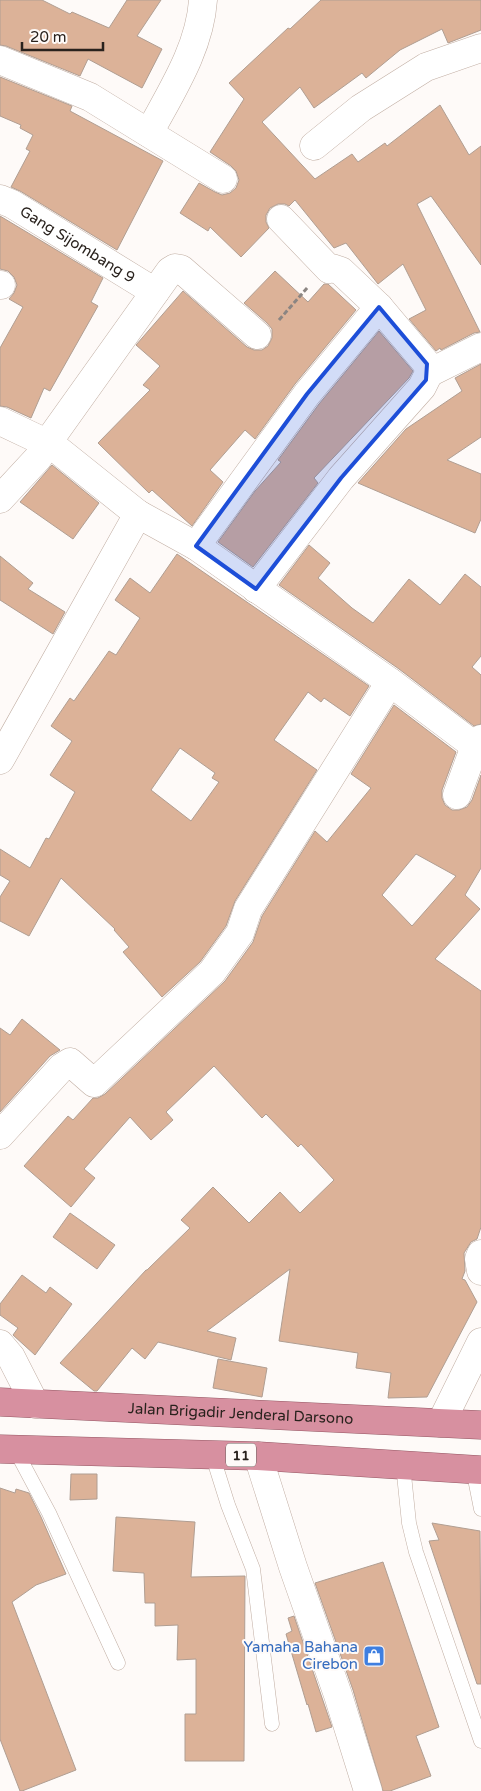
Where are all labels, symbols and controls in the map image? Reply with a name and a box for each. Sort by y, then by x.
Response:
scale bar [22,20,104,52]
text: 20 m [30,28,67,46]
street label: Gang Sijombang 9 [17,202,138,287]
street label: Jalan Brigadir Jenderal Darsono [128,1399,354,1428]
road number: 11 [226,1444,256,1466]
place label: Yamaha Bahana Cirebon [244,1638,358,1673]
shop icon: Yamaha Bahana Cirebon [362,1644,386,1668]

